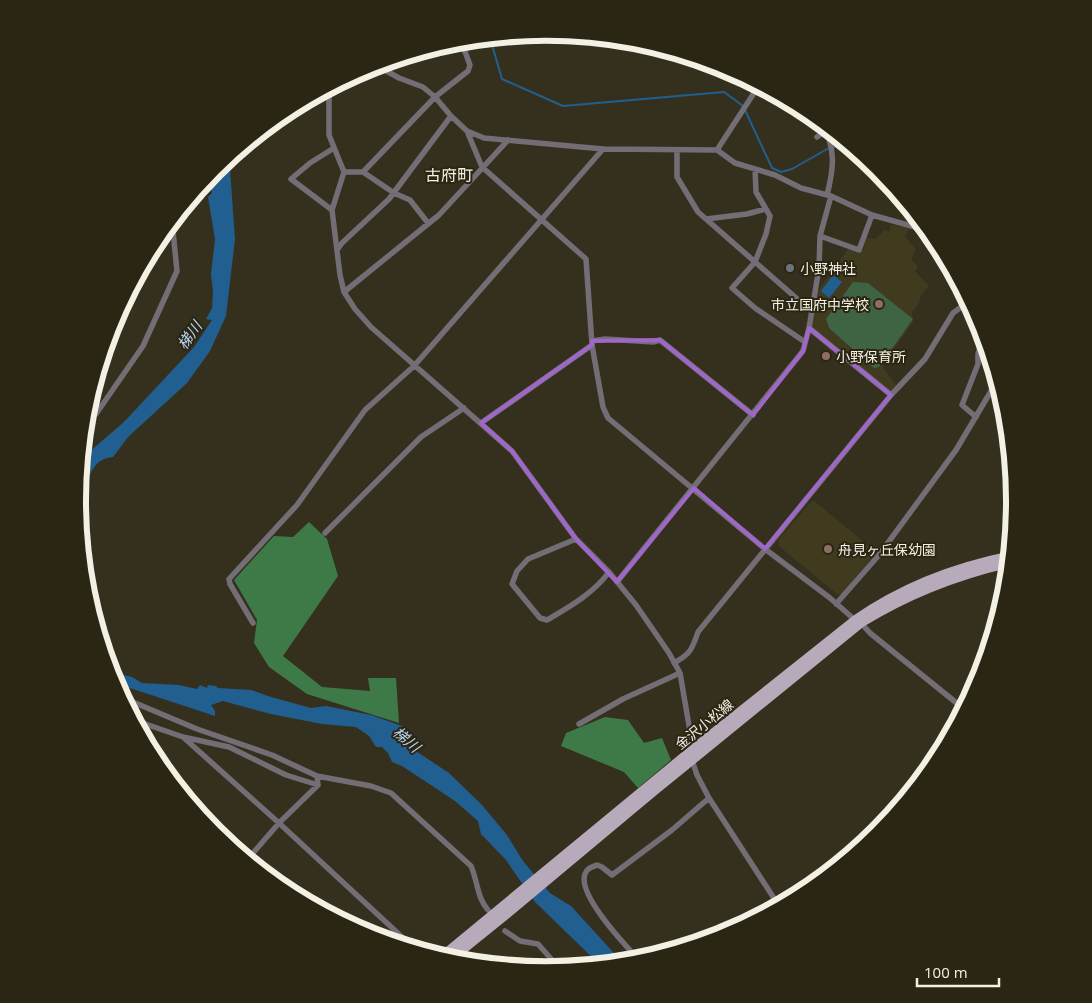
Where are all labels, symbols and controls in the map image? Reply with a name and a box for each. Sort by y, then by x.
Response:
district label: 古府町 [425,164,473,186]
place label: 小野神社 [800,259,856,278]
marker: 小野神社 [784,262,796,274]
place label: 市立国府中学校 [771,295,869,314]
marker: 市立国府中学校 [873,298,885,310]
water label: 梯川 [172,315,207,353]
place label: 小野保育所 [836,347,906,366]
marker: 小野保育所 [820,350,832,362]
place label: 舟見ヶ丘保幼園 [838,540,936,559]
marker: 舟見ヶ丘保幼園 [822,543,834,555]
street label: 金沢小松線 [671,695,737,753]
water label: 梯川 [389,722,426,758]
scale bar [917,956,1000,988]
text: 100 m [924,962,968,982]

